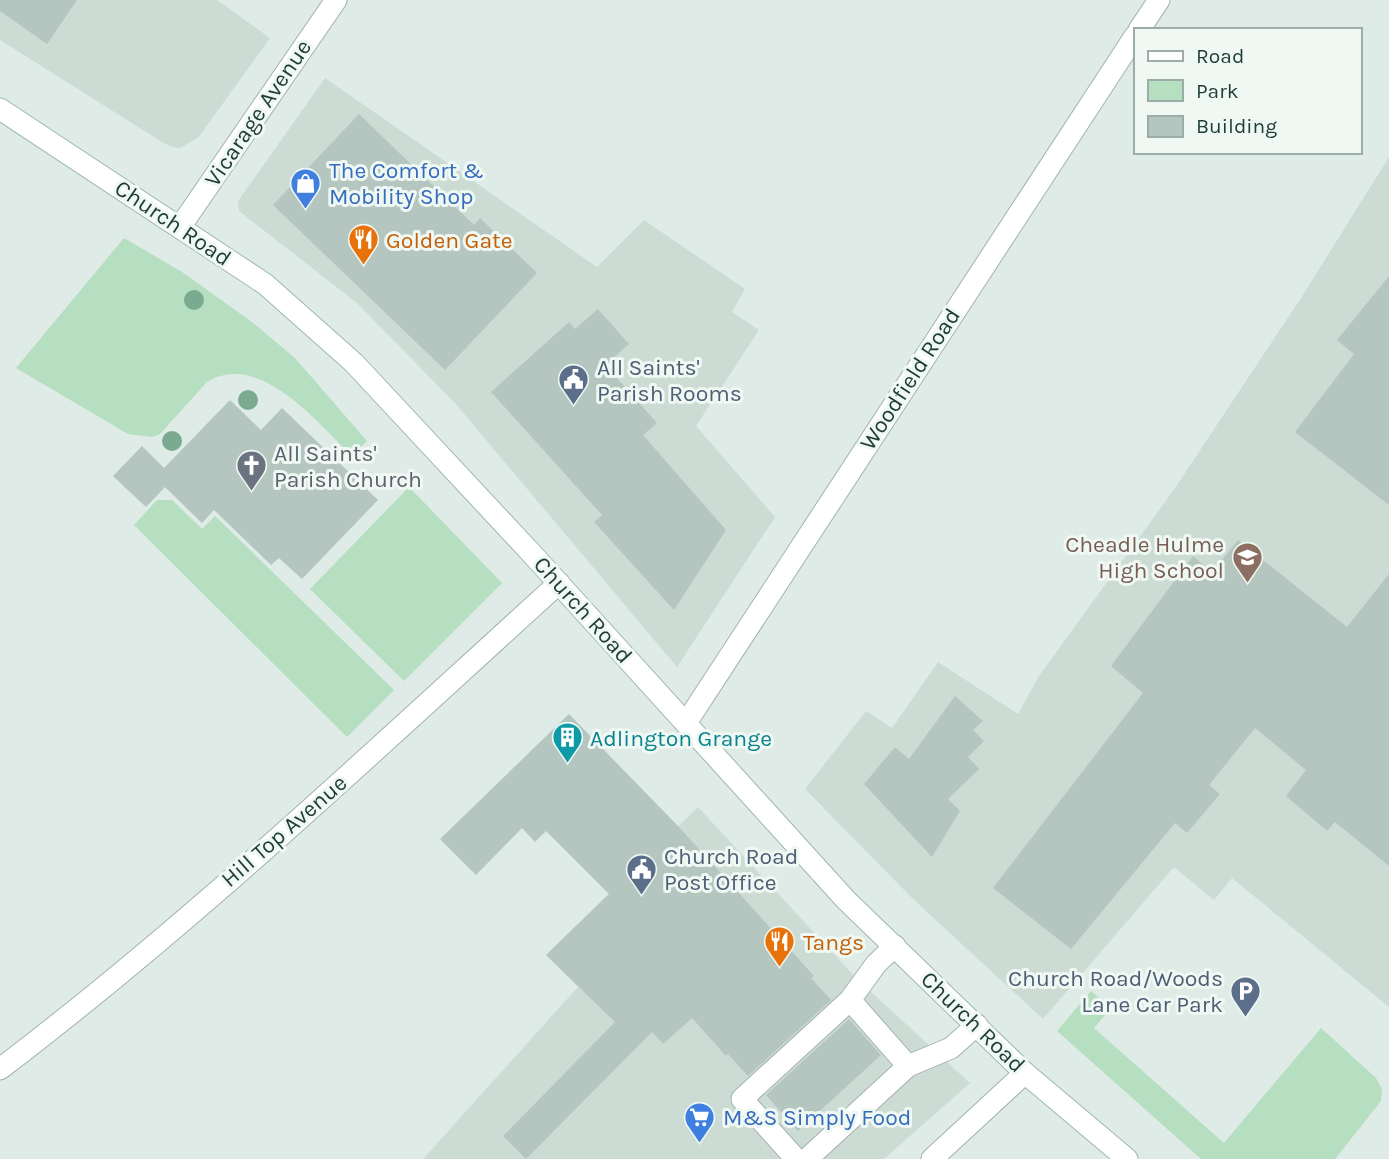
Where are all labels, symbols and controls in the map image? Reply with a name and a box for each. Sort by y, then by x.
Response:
legend [1134,28,1361,154]
street label: Vicarage Avenue [199,34,317,192]
text: Road [1196,44,1244,68]
text: Park [1196,79,1239,103]
text: Building [1196,114,1277,138]
place label: The Comfort & Mobility Shop [329,157,484,210]
shop icon: The Comfort & Mobility Shop [289,166,323,210]
street label: Church Road [110,174,236,272]
restaurant icon: Golden Gate [346,223,380,267]
place label: Golden Gate [386,227,513,254]
street label: Woodfield Road [854,303,966,455]
place label: All Saints' Parish Rooms [597,354,742,407]
public building icon: All Saints' Parish Rooms [557,363,591,407]
place label: All Saints' Parish Church [274,440,422,493]
church icon: All Saints' Parish Church [234,449,268,493]
place label: Cheadle Hulme High School [1065,531,1224,584]
school or university icon: Cheadle Hulme High School [1230,540,1264,584]
street label: Church Road [528,551,638,669]
building icon: Adlington Grange [550,721,584,765]
place label: Adlington Grange [590,725,772,752]
street label: Hill Top Avenue [216,769,352,893]
place label: Church Road Post Office [664,843,798,896]
public building icon: Church Road Post Office [624,852,658,896]
restaurant icon: Tangs [763,925,797,969]
place label: Tangs [803,929,864,956]
place label: Church Road/Woods Lane Car Park [1008,965,1223,1018]
street label: Church Road [915,966,1031,1078]
parking icon: Church Road/Woods Lane Car Park [1229,974,1263,1018]
supermarket icon: M&S Simply Food [683,1100,717,1144]
place label: M&S Simply Food [723,1104,911,1131]

